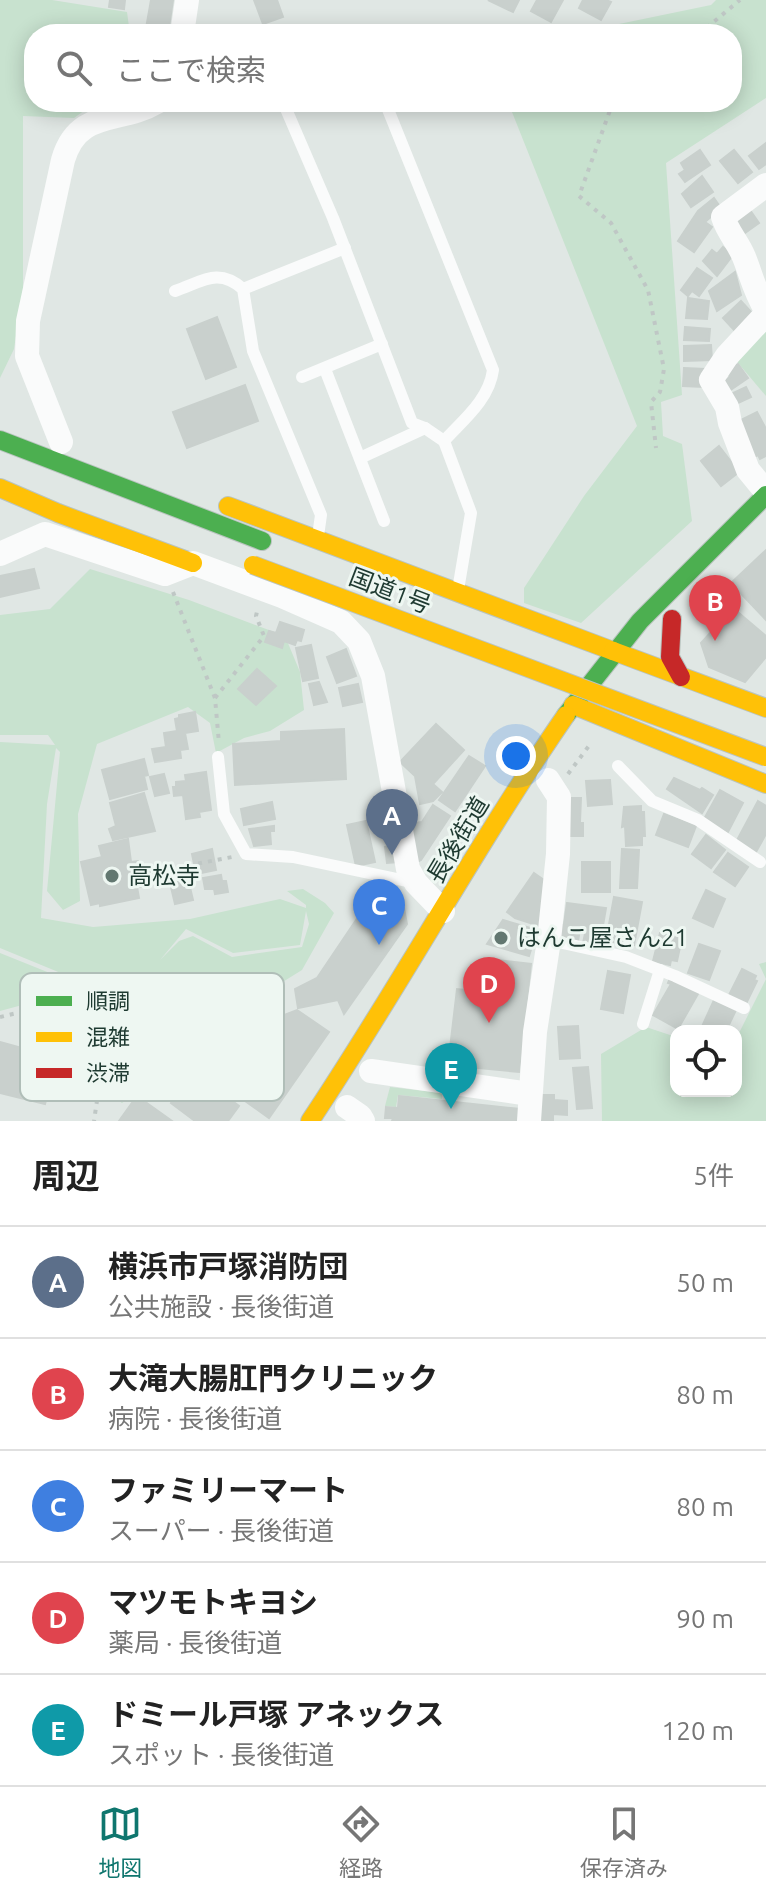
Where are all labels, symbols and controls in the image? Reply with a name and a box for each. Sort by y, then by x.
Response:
search box [24,24,742,112]
icon: search [52,46,96,90]
text: ここで検索 [116,53,266,87]
street label: 国道1号 [345,563,435,618]
pin: B [689,575,741,641]
your location [496,736,536,776]
pin: A [366,789,418,855]
street label: 長後街道 [421,792,494,888]
place label: 高松寺 [128,862,200,889]
marker: 高松寺 [103,867,121,885]
pin: C [353,879,405,945]
place label: はんこ屋さん21 [517,924,688,951]
marker: はんこ屋さん21 [492,929,510,947]
pin: D [463,957,515,1023]
legend [20,973,284,1101]
text: 順調 [86,988,130,1013]
text: 混雑 [86,1024,130,1049]
map controls [670,1025,742,1097]
button: locate [670,1025,742,1097]
pin: E [425,1043,477,1109]
text: 渋滞 [86,1060,130,1085]
text: 周辺 [32,1156,100,1194]
text: 5件 [693,1161,734,1190]
text: 横浜市戸塚消防団 [108,1249,348,1283]
text: A [49,1268,67,1297]
text: 50 m [676,1268,734,1297]
text: 公共施設 · 長後街道 [108,1292,334,1321]
text: 大滝大腸肛門クリニック [108,1361,438,1395]
text: B [49,1380,67,1409]
text: 80 m [676,1380,734,1409]
text: 病院 · 長後街道 [108,1404,282,1433]
text: ファミリーマート [108,1473,348,1507]
text: C [50,1492,66,1521]
text: 80 m [676,1492,734,1521]
text: スーパー · 長後街道 [108,1516,334,1545]
text: マツモトキヨシ [108,1585,318,1619]
text: D [49,1604,67,1633]
text: 90 m [676,1604,734,1633]
text: 薬局 · 長後街道 [108,1628,282,1657]
text: ドミール戸塚 アネックス [108,1697,444,1731]
text: E [50,1716,66,1745]
text: 120 m [662,1716,734,1745]
text: スポット · 長後街道 [108,1740,334,1769]
tab: 地図 [98,1802,142,1882]
tab: 経路 [339,1802,383,1882]
tab: 保存済み [580,1802,668,1882]

